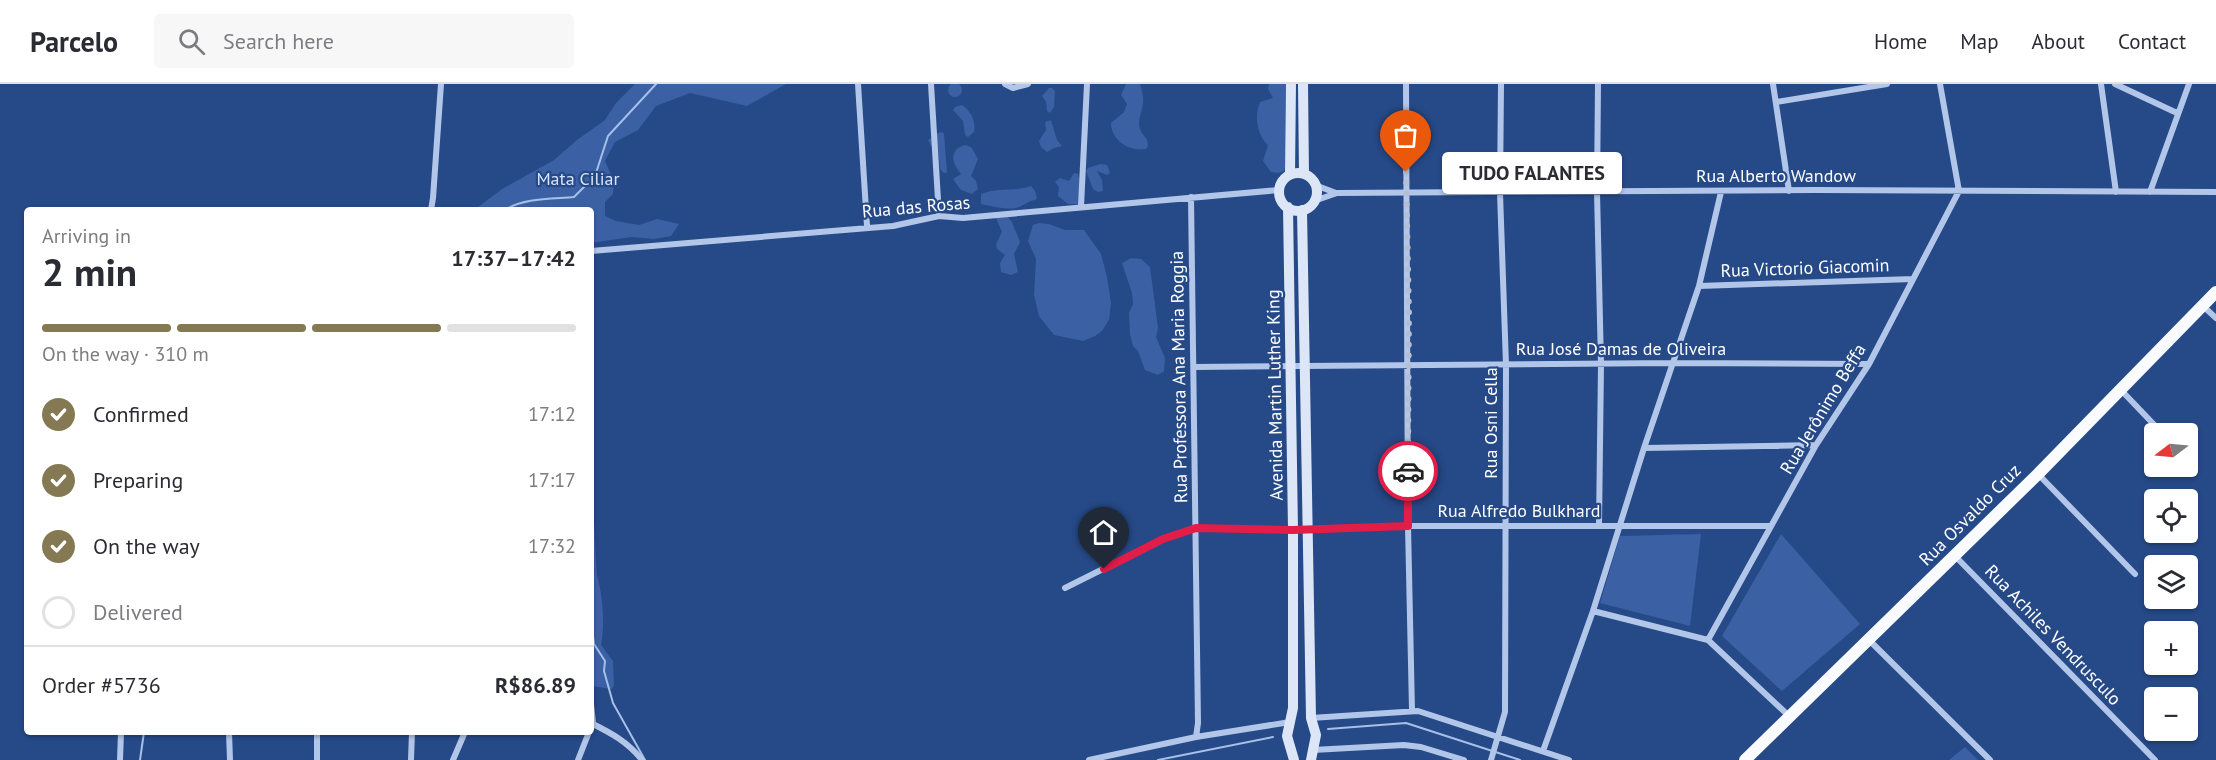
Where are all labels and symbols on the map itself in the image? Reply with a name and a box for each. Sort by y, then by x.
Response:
pin [1380,110,1431,172]
callout: TUDO FALANTES [1442,151,1622,193]
street label: Rua Alberto Wandow [1696,164,1857,187]
park label: Mata Ciliar [536,167,620,190]
street label: Rua das Rosas [861,190,971,223]
street label: Rua Professora Ana Maria Roggia [1165,251,1192,503]
street label: Rua Victorio Giacomin [1720,253,1890,282]
street label: Avenida Martin Luther King [1261,289,1288,501]
street label: Rua José Damas de Oliveira [1516,337,1726,360]
street label: Rua Jerônimo Beffa [1775,339,1871,478]
street label: Rua Osni Cella [1479,367,1502,479]
north arrow [2144,423,2198,477]
courier [1378,441,1438,501]
street label: Rua Osvaldo Cruz [1914,459,2025,570]
street label: Rua Alfredo Bulkhard [1438,499,1601,522]
pin [1078,507,1129,569]
street label: Rua Achiles Vendrusculo [1980,560,2126,710]

